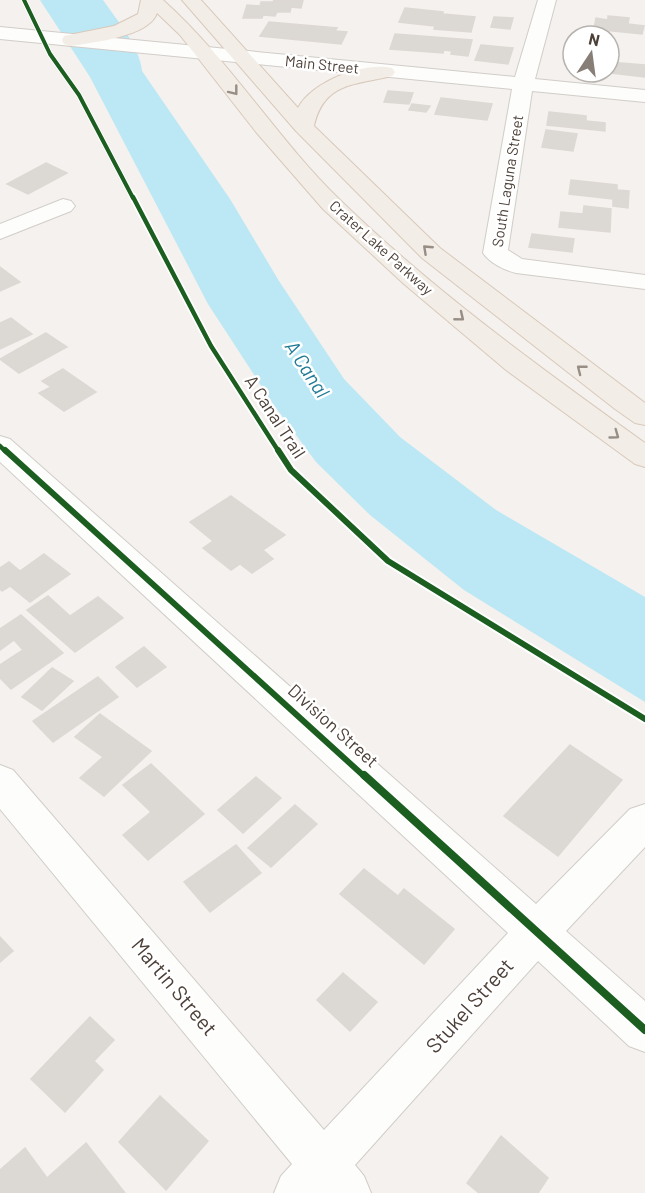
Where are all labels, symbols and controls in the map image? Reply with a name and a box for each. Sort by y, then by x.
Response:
north arrow [561,24,621,84]
text: N [587,28,602,49]
street label: Main Street [284,51,360,77]
one-way arrow [226,84,237,95]
street label: South Laguna Street [488,114,526,248]
street label: Crater Lake Parkway [326,196,437,298]
one-way arrow [424,245,434,256]
one-way arrow [453,310,464,321]
water label: A Canal [281,335,335,402]
one-way arrow [577,365,588,376]
street label: A Canal Trail [241,371,311,462]
one-way arrow [608,428,619,439]
street label: Division Street [284,679,384,772]
street label: Martin Street [127,932,223,1040]
street label: Stukel Street [420,952,518,1058]

